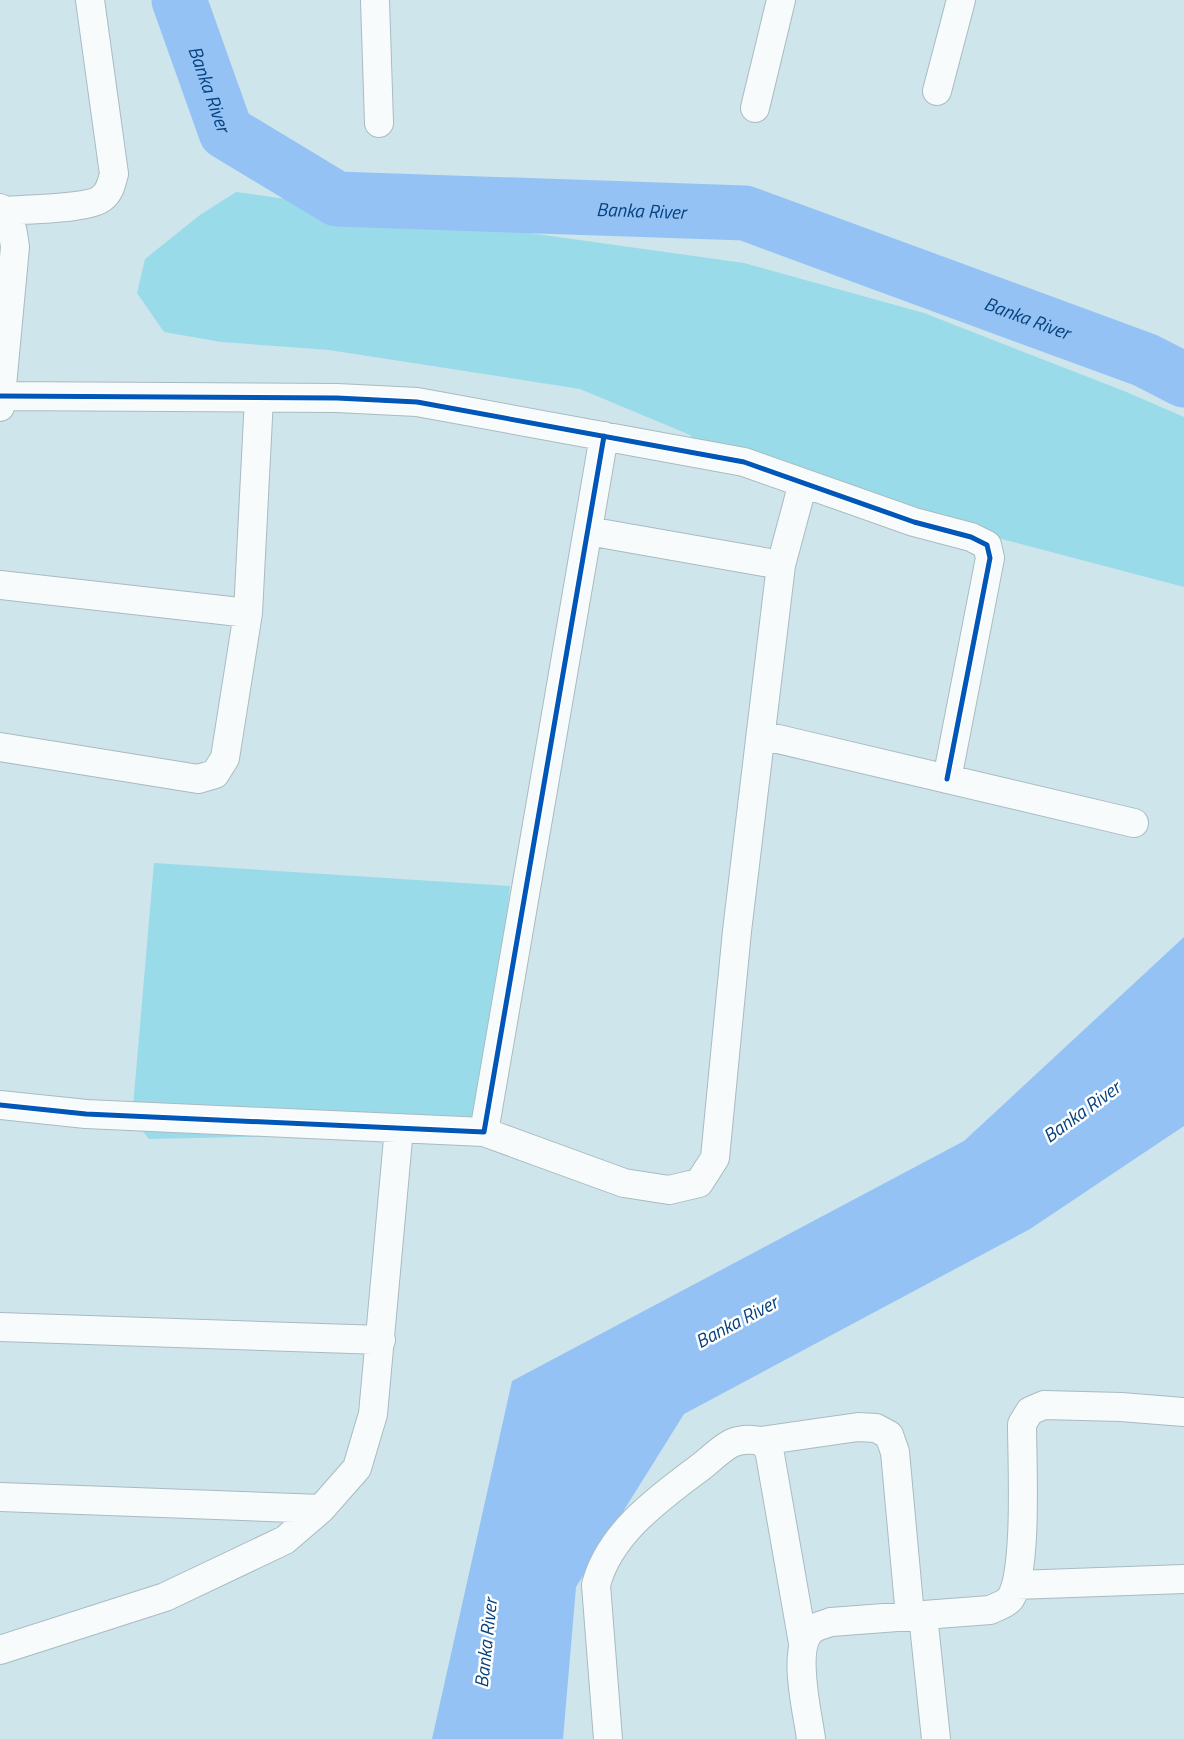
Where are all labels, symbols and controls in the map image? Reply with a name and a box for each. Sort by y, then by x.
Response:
water label: Banka River [182,41,240,138]
water label: Banka River [596,193,688,226]
water label: Banka River [980,288,1076,347]
water label: Banka River [1036,1072,1127,1149]
water label: Banka River [690,1286,784,1355]
water label: Banka River [466,1595,504,1689]

